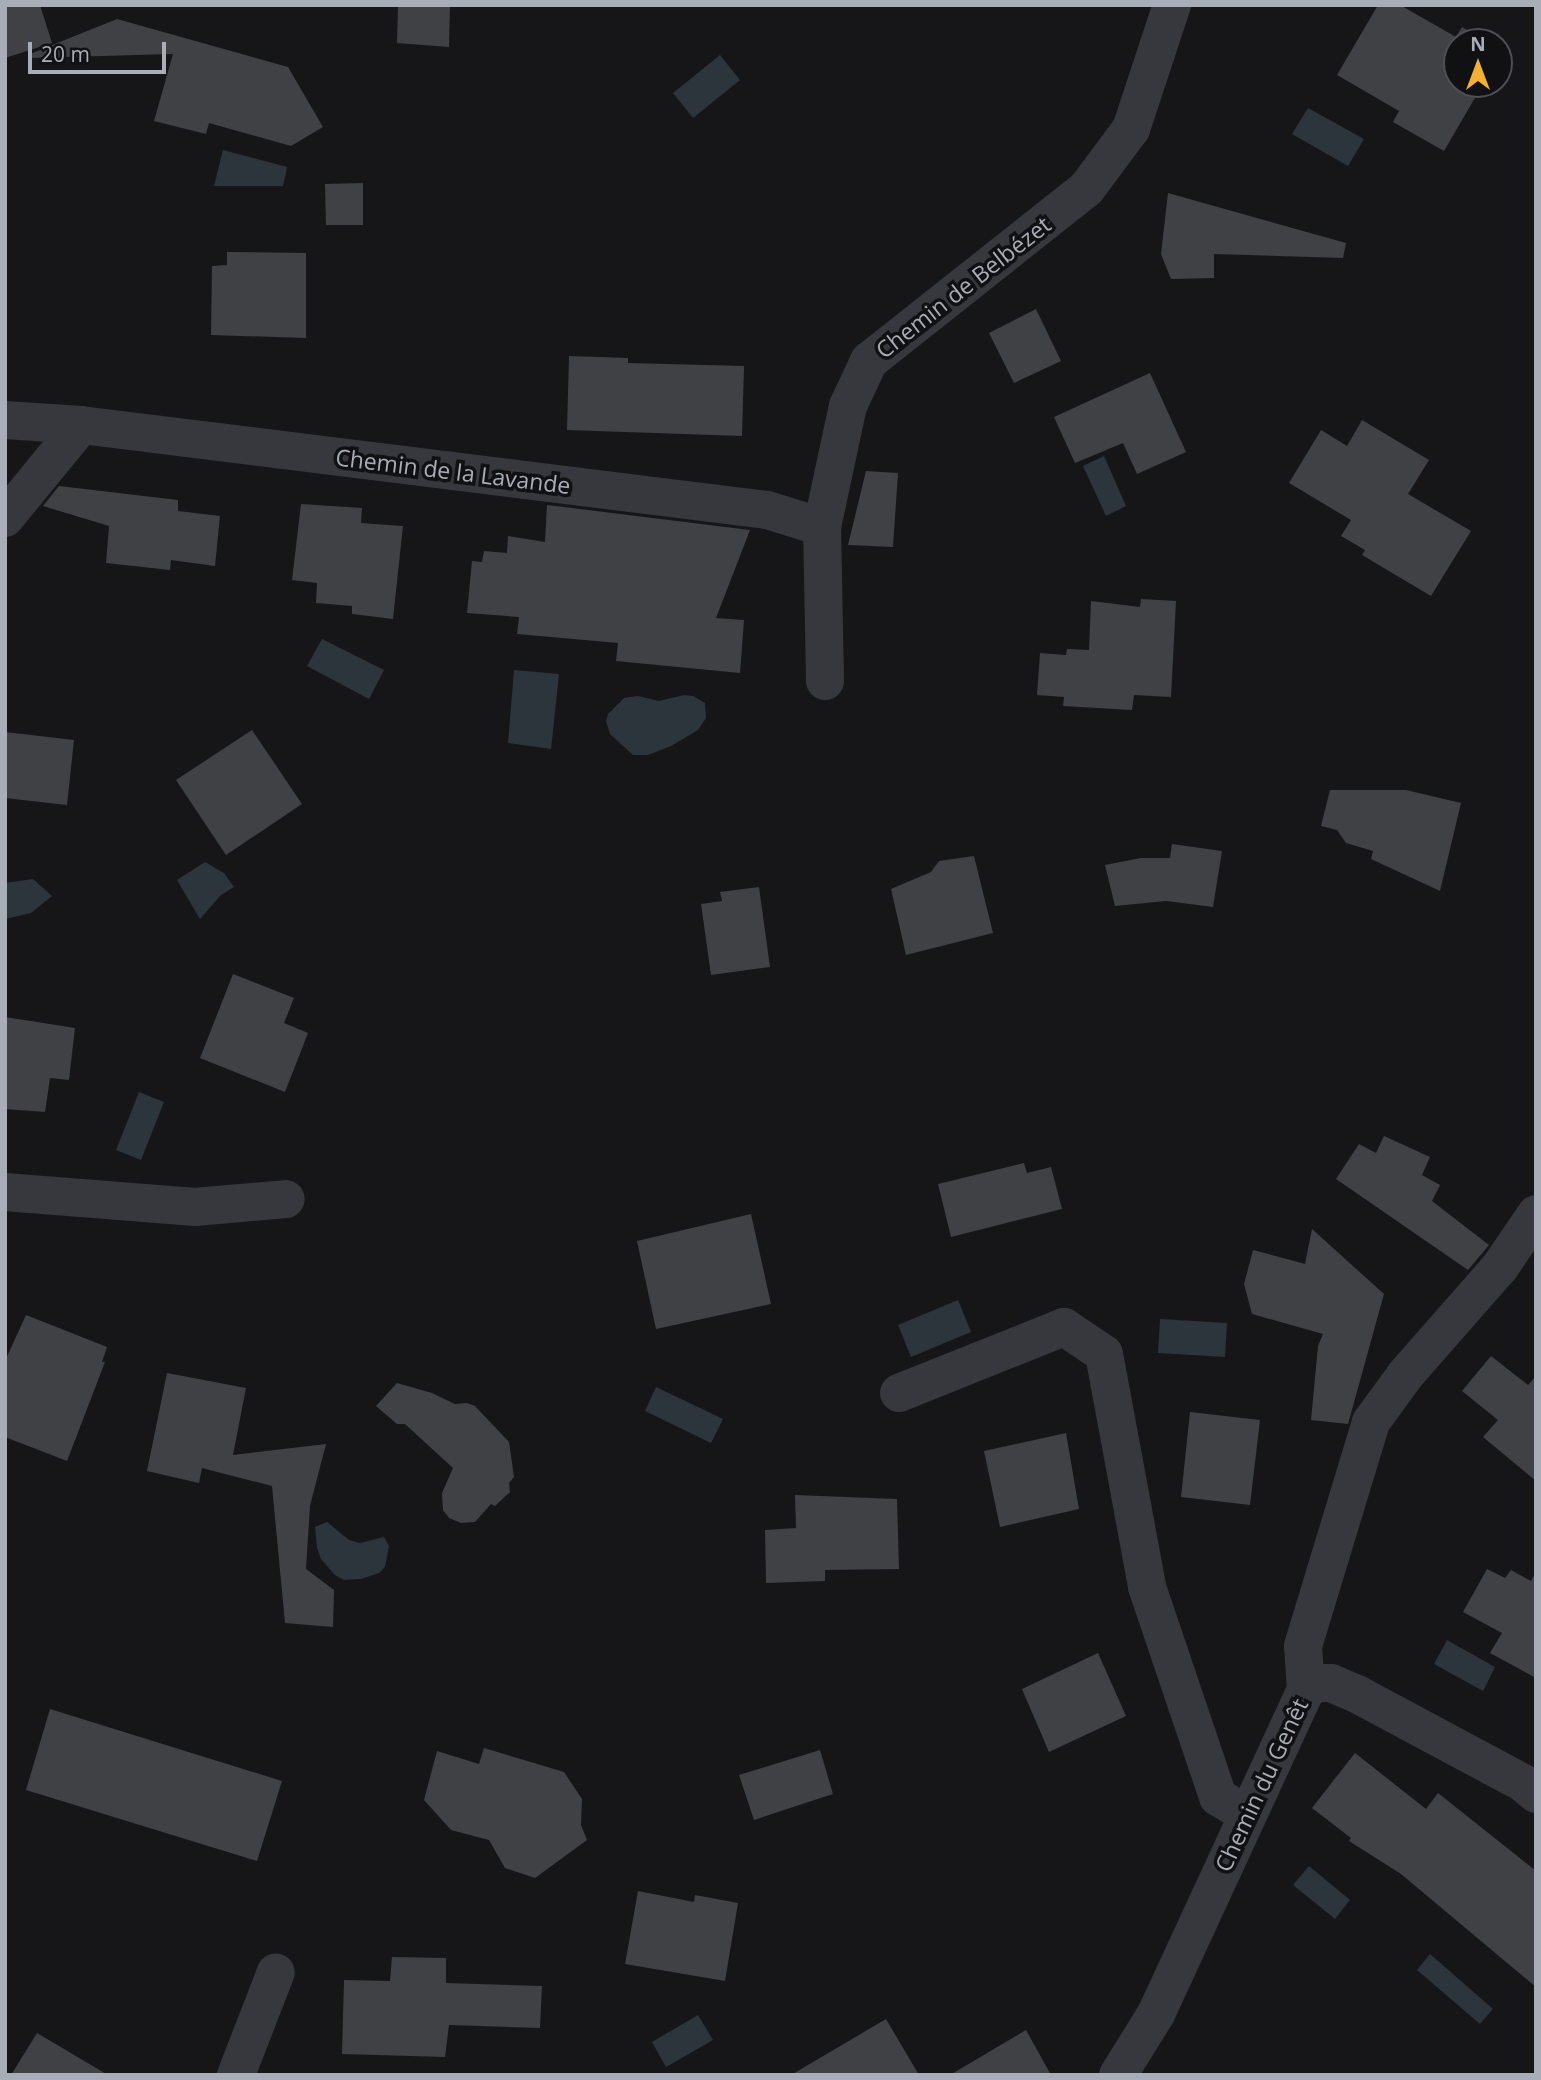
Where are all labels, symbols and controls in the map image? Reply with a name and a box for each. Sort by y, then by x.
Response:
scale bar [32,28,170,72]
north arrow [1443,28,1513,98]
text: N [1470,31,1486,57]
text: 20 m [41,40,90,68]
street label: Chemin de Belbézet [870,210,1056,364]
street label: Chemin de la Lavande [334,443,572,499]
street label: Chemin du Genêt [1209,1694,1313,1876]

